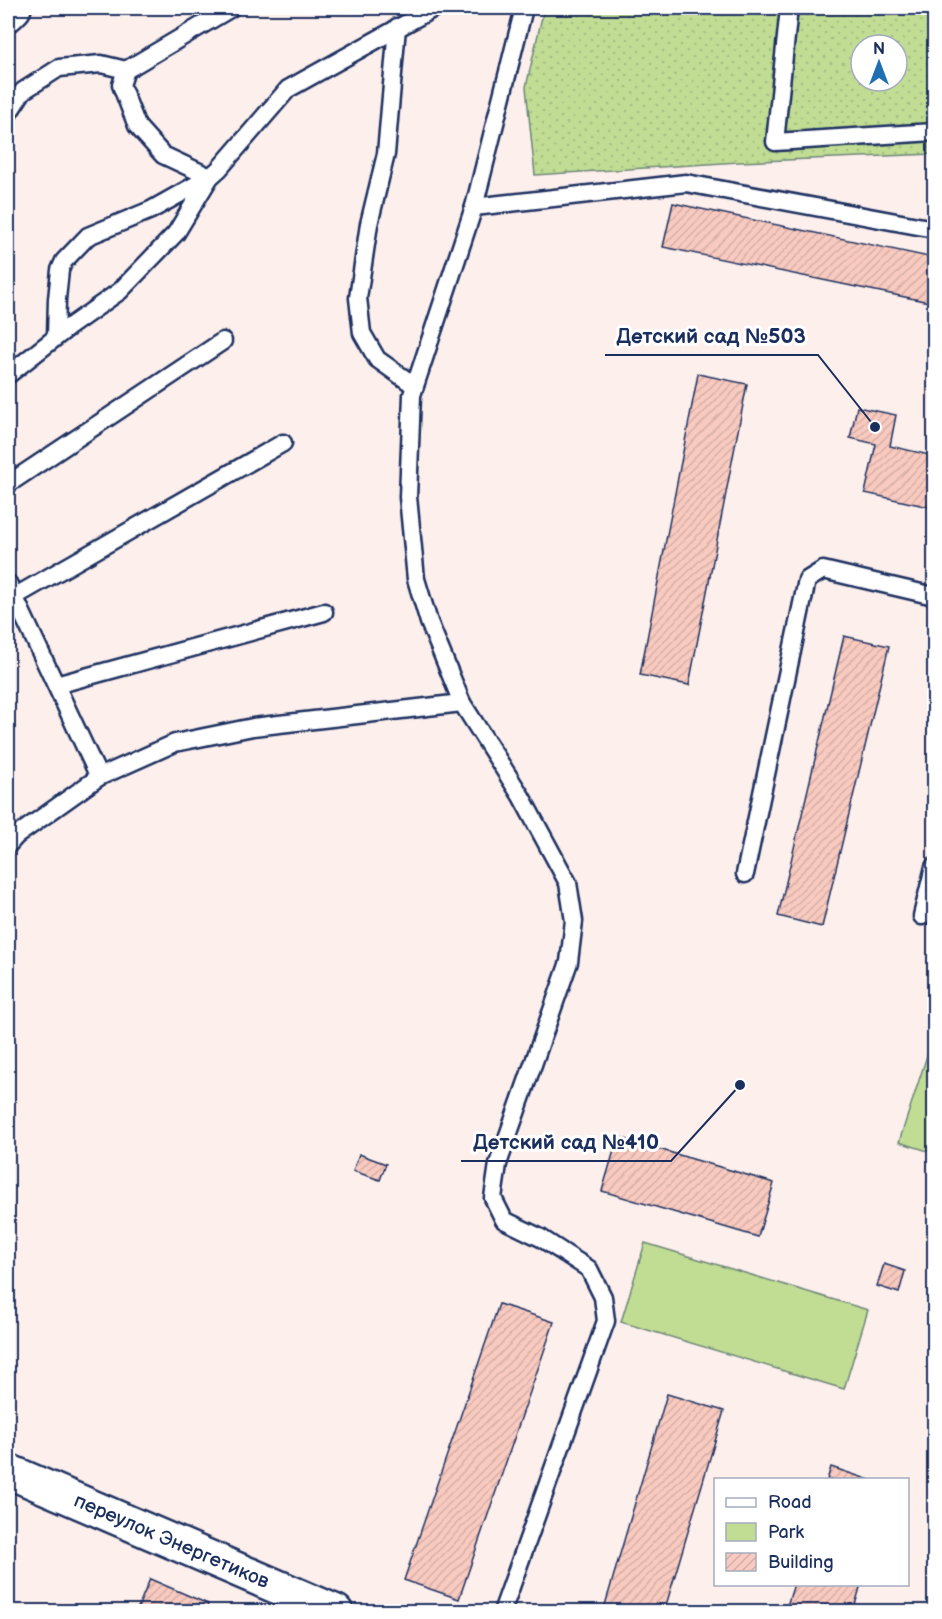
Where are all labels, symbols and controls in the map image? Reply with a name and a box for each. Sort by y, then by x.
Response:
north arrow [849,33,909,93]
text: N [873,40,885,59]
callout: Детский сад №503 [605,316,818,355]
text: Детский сад №503 [616,324,806,349]
callout: Детский сад №410 [461,1122,671,1161]
text: Детский сад №410 [473,1130,659,1155]
legend [714,1478,909,1586]
street label: переулок Энергетиков [70,1489,273,1594]
text: Road [768,1492,812,1513]
text: Park [768,1522,804,1543]
text: Building [768,1552,834,1573]

